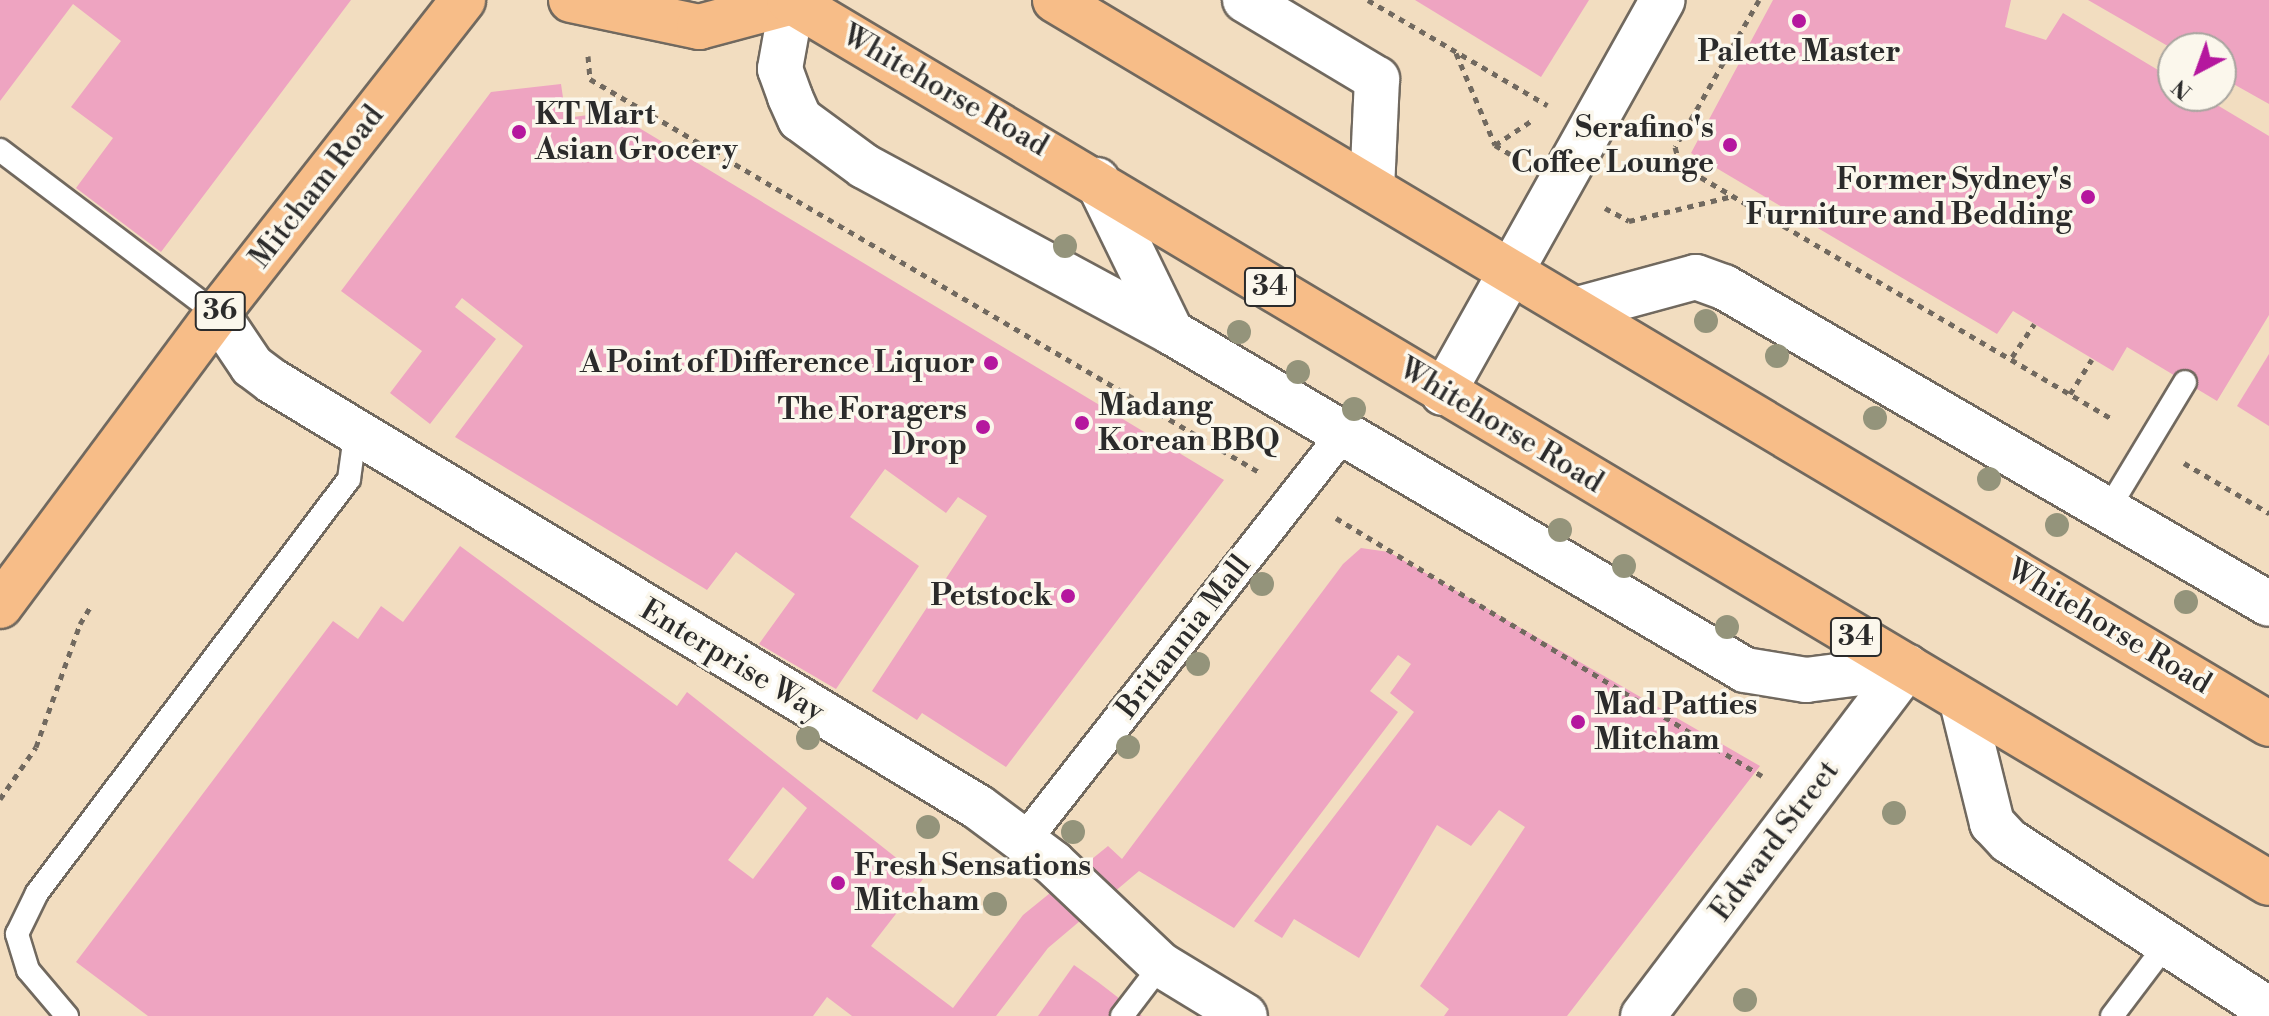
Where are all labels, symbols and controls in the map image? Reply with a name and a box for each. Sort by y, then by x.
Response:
marker: Palette Master [1790,12,1808,30]
street label: Whitehorse Road [836,17,1054,165]
north arrow [2157,32,2237,112]
place label: Palette Master [1697,34,1901,70]
text: N [2167,73,2198,105]
place label: KT Mart Asian Grocery [535,97,738,168]
street label: Mitcham Road [242,99,392,275]
place label: Serafino's Coffee Lounge [1511,110,1714,180]
marker: KT Mart Asian Grocery [510,123,528,141]
marker: Serafino's Coffee Lounge [1721,136,1739,154]
place label: Former Sydney's Furniture and Bedding [1746,162,2072,232]
marker: Former Sydney's Furniture and Bedding [2079,188,2097,206]
road number: 34 [1242,263,1298,311]
road number: 36 [194,287,246,335]
place label: A Point of Difference Liquor [580,345,975,381]
street label: Whitehorse Road [1392,351,1610,501]
marker: A Point of Difference Liquor [982,354,1000,372]
place label: Madang Korean BBQ [1098,388,1280,458]
place label: The Foragers Drop [778,392,967,462]
marker: Madang Korean BBQ [1073,414,1091,432]
marker: The Foragers Drop [974,418,992,436]
street label: Britannia Mall [1109,548,1259,726]
street label: Whitehorse Road [2000,552,2218,702]
place label: Petstock [930,578,1052,614]
marker: Petstock [1059,587,1077,605]
street label: Enterprise Way [634,592,830,730]
road number: 34 [1828,613,1884,661]
place label: Mad Patties Mitcham [1594,687,1757,758]
marker: Mad Patties Mitcham [1569,713,1587,731]
street label: Edward Street [1703,754,1847,928]
place label: Fresh Sensations Mitcham [854,848,1091,918]
marker: Fresh Sensations Mitcham [829,874,847,892]

